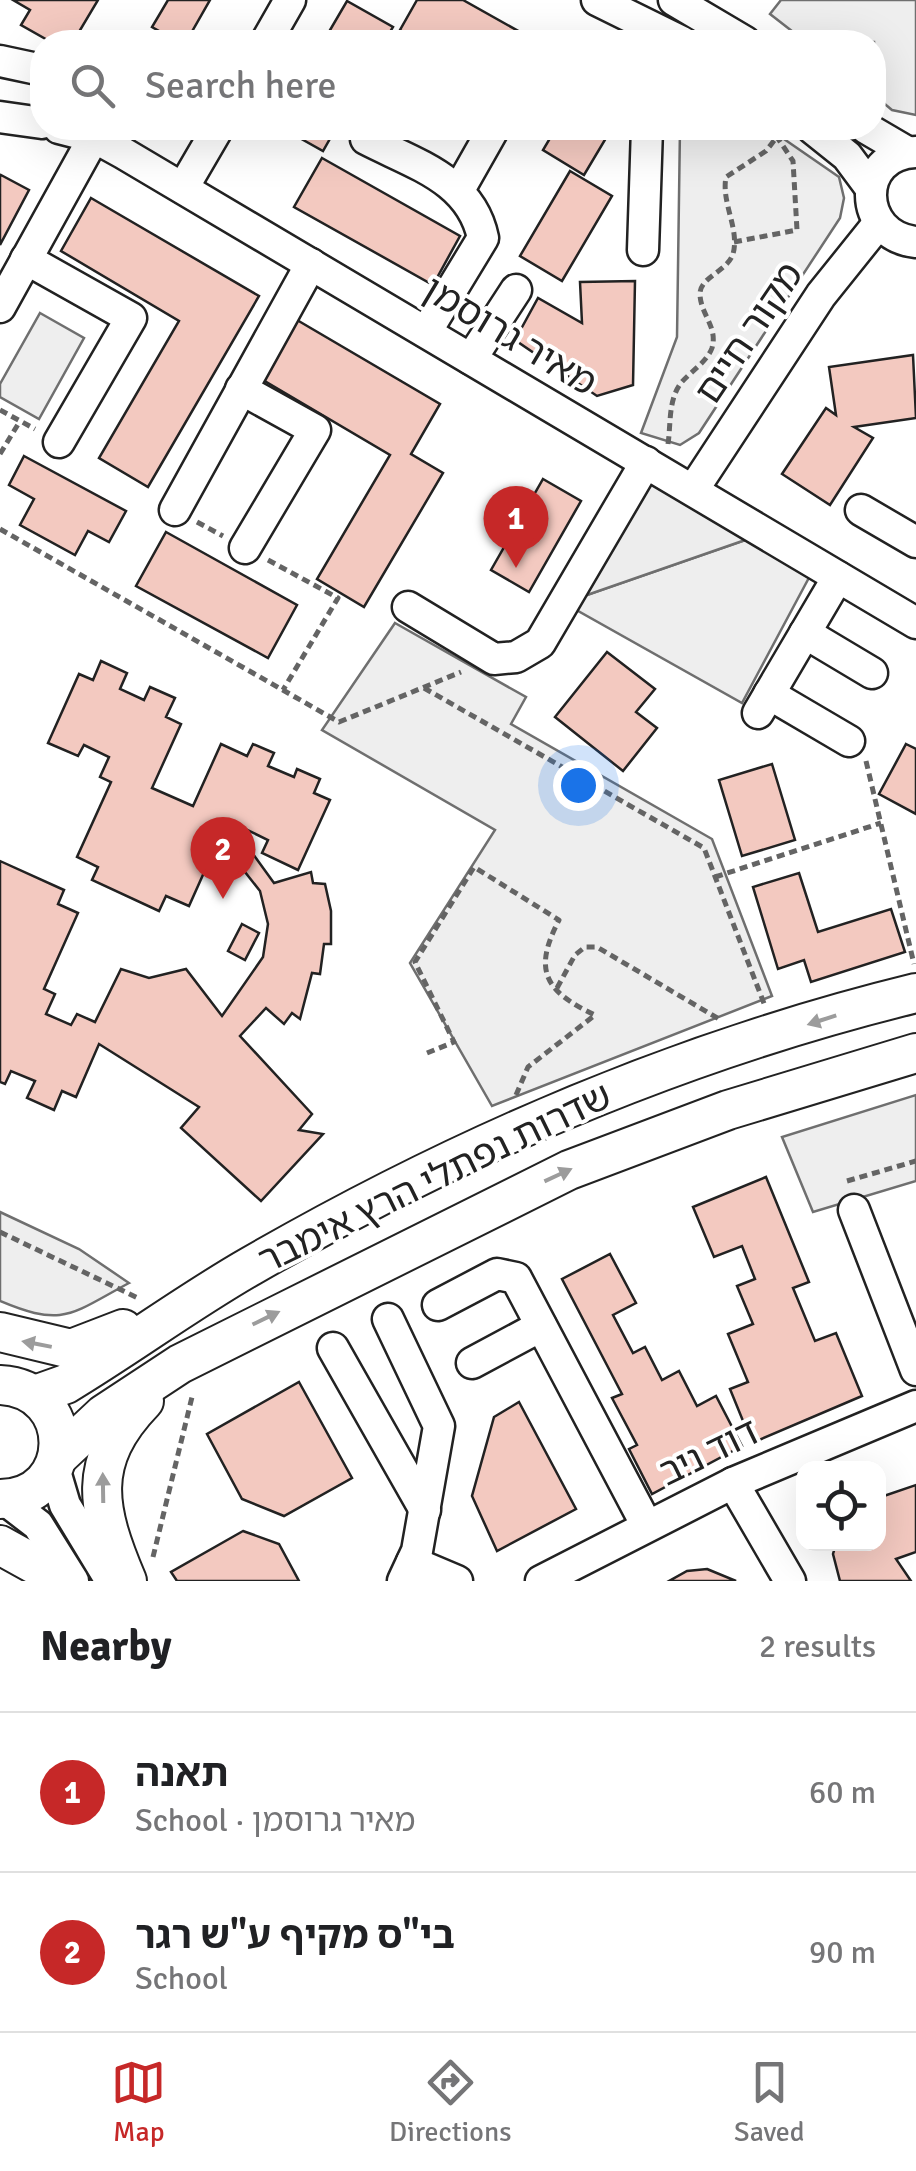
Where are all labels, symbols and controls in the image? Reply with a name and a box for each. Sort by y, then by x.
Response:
search box [30,30,886,140]
icon: search [65,58,120,113]
text: Search here [145,62,337,109]
street label: מקור חיים [685,253,813,413]
street label: מאיר גרוסמן [415,266,605,406]
pin: 1 [484,486,548,568]
your location [553,760,604,811]
pin: 2 [190,816,256,899]
one-way arrow [807,1013,837,1028]
street label: שדרות נפתלי הרץ אימבר [251,1072,619,1284]
one-way arrow [543,1167,573,1183]
one-way arrow [252,1309,281,1326]
one-way arrow [22,1335,53,1351]
street label: דוד ניב [651,1408,767,1496]
map controls [796,1461,886,1551]
button: locate [796,1461,886,1551]
one-way arrow [95,1472,111,1504]
text: Nearby [40,1621,172,1672]
text: 2 results [759,1627,876,1666]
text: תאנה [135,1750,228,1797]
text: 1 [64,1773,81,1812]
text: 60 m [809,1773,876,1812]
text: School · מאיר גרוסמן [135,1801,415,1840]
text: בי"ס מקיף ע"ש רגר [135,1912,455,1959]
text: 2 [64,1933,81,1972]
text: 90 m [809,1933,876,1972]
text: School [135,1959,228,1998]
tab: Map [111,2055,166,2149]
tab: Directions [389,2055,511,2149]
tab: Saved [734,2055,805,2149]

